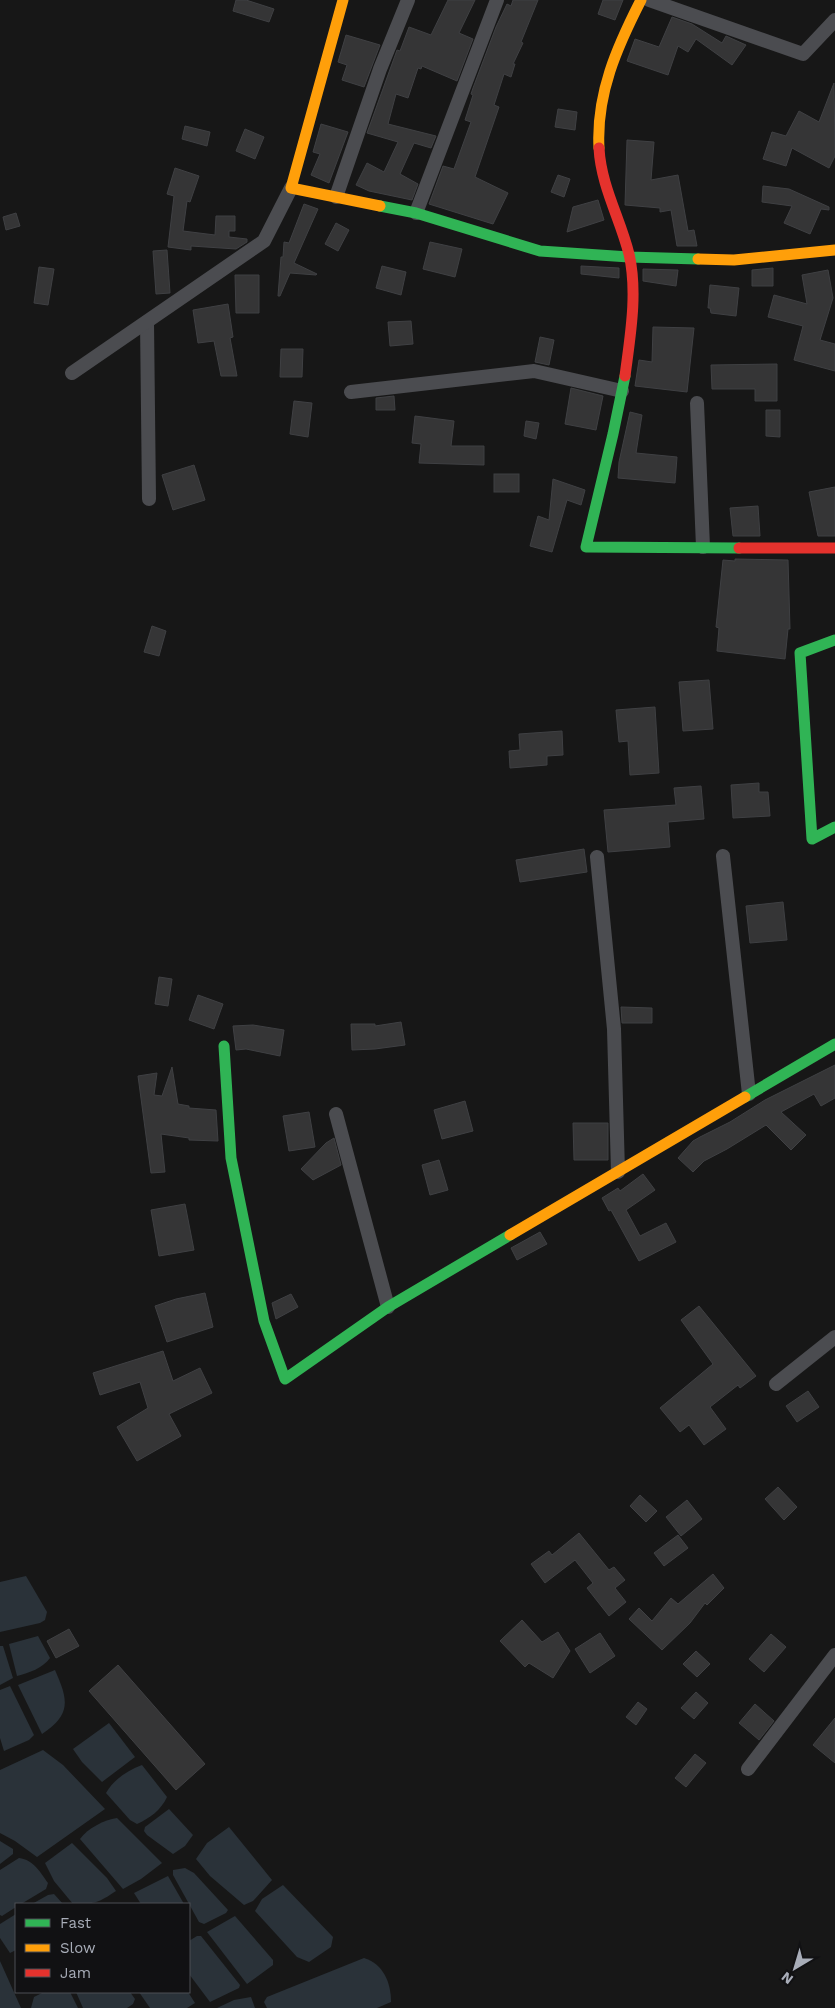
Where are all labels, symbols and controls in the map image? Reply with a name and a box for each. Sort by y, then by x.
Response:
legend [15,1903,190,1993]
text: Fast [60,1914,92,1932]
text: Slow [60,1939,96,1957]
north arrow [770,1943,820,1993]
text: Jam [60,1964,91,1982]
text: N [778,1969,796,1988]

